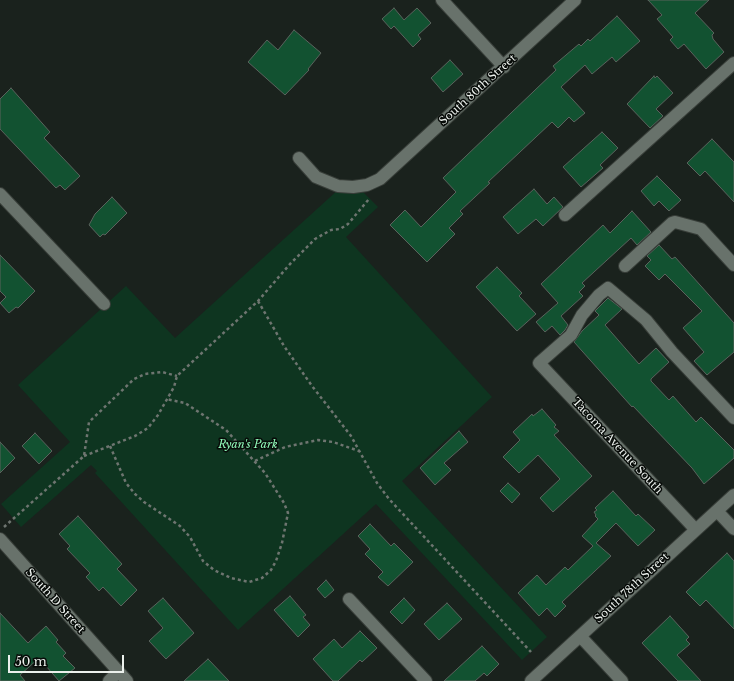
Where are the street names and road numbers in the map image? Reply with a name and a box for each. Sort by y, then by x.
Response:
street label: South 80th Street [437,52,519,128]
street label: Tacoma Avenue South [569,395,665,497]
street label: South 78th Street [592,550,672,626]
street label: South D Street [22,566,88,636]

